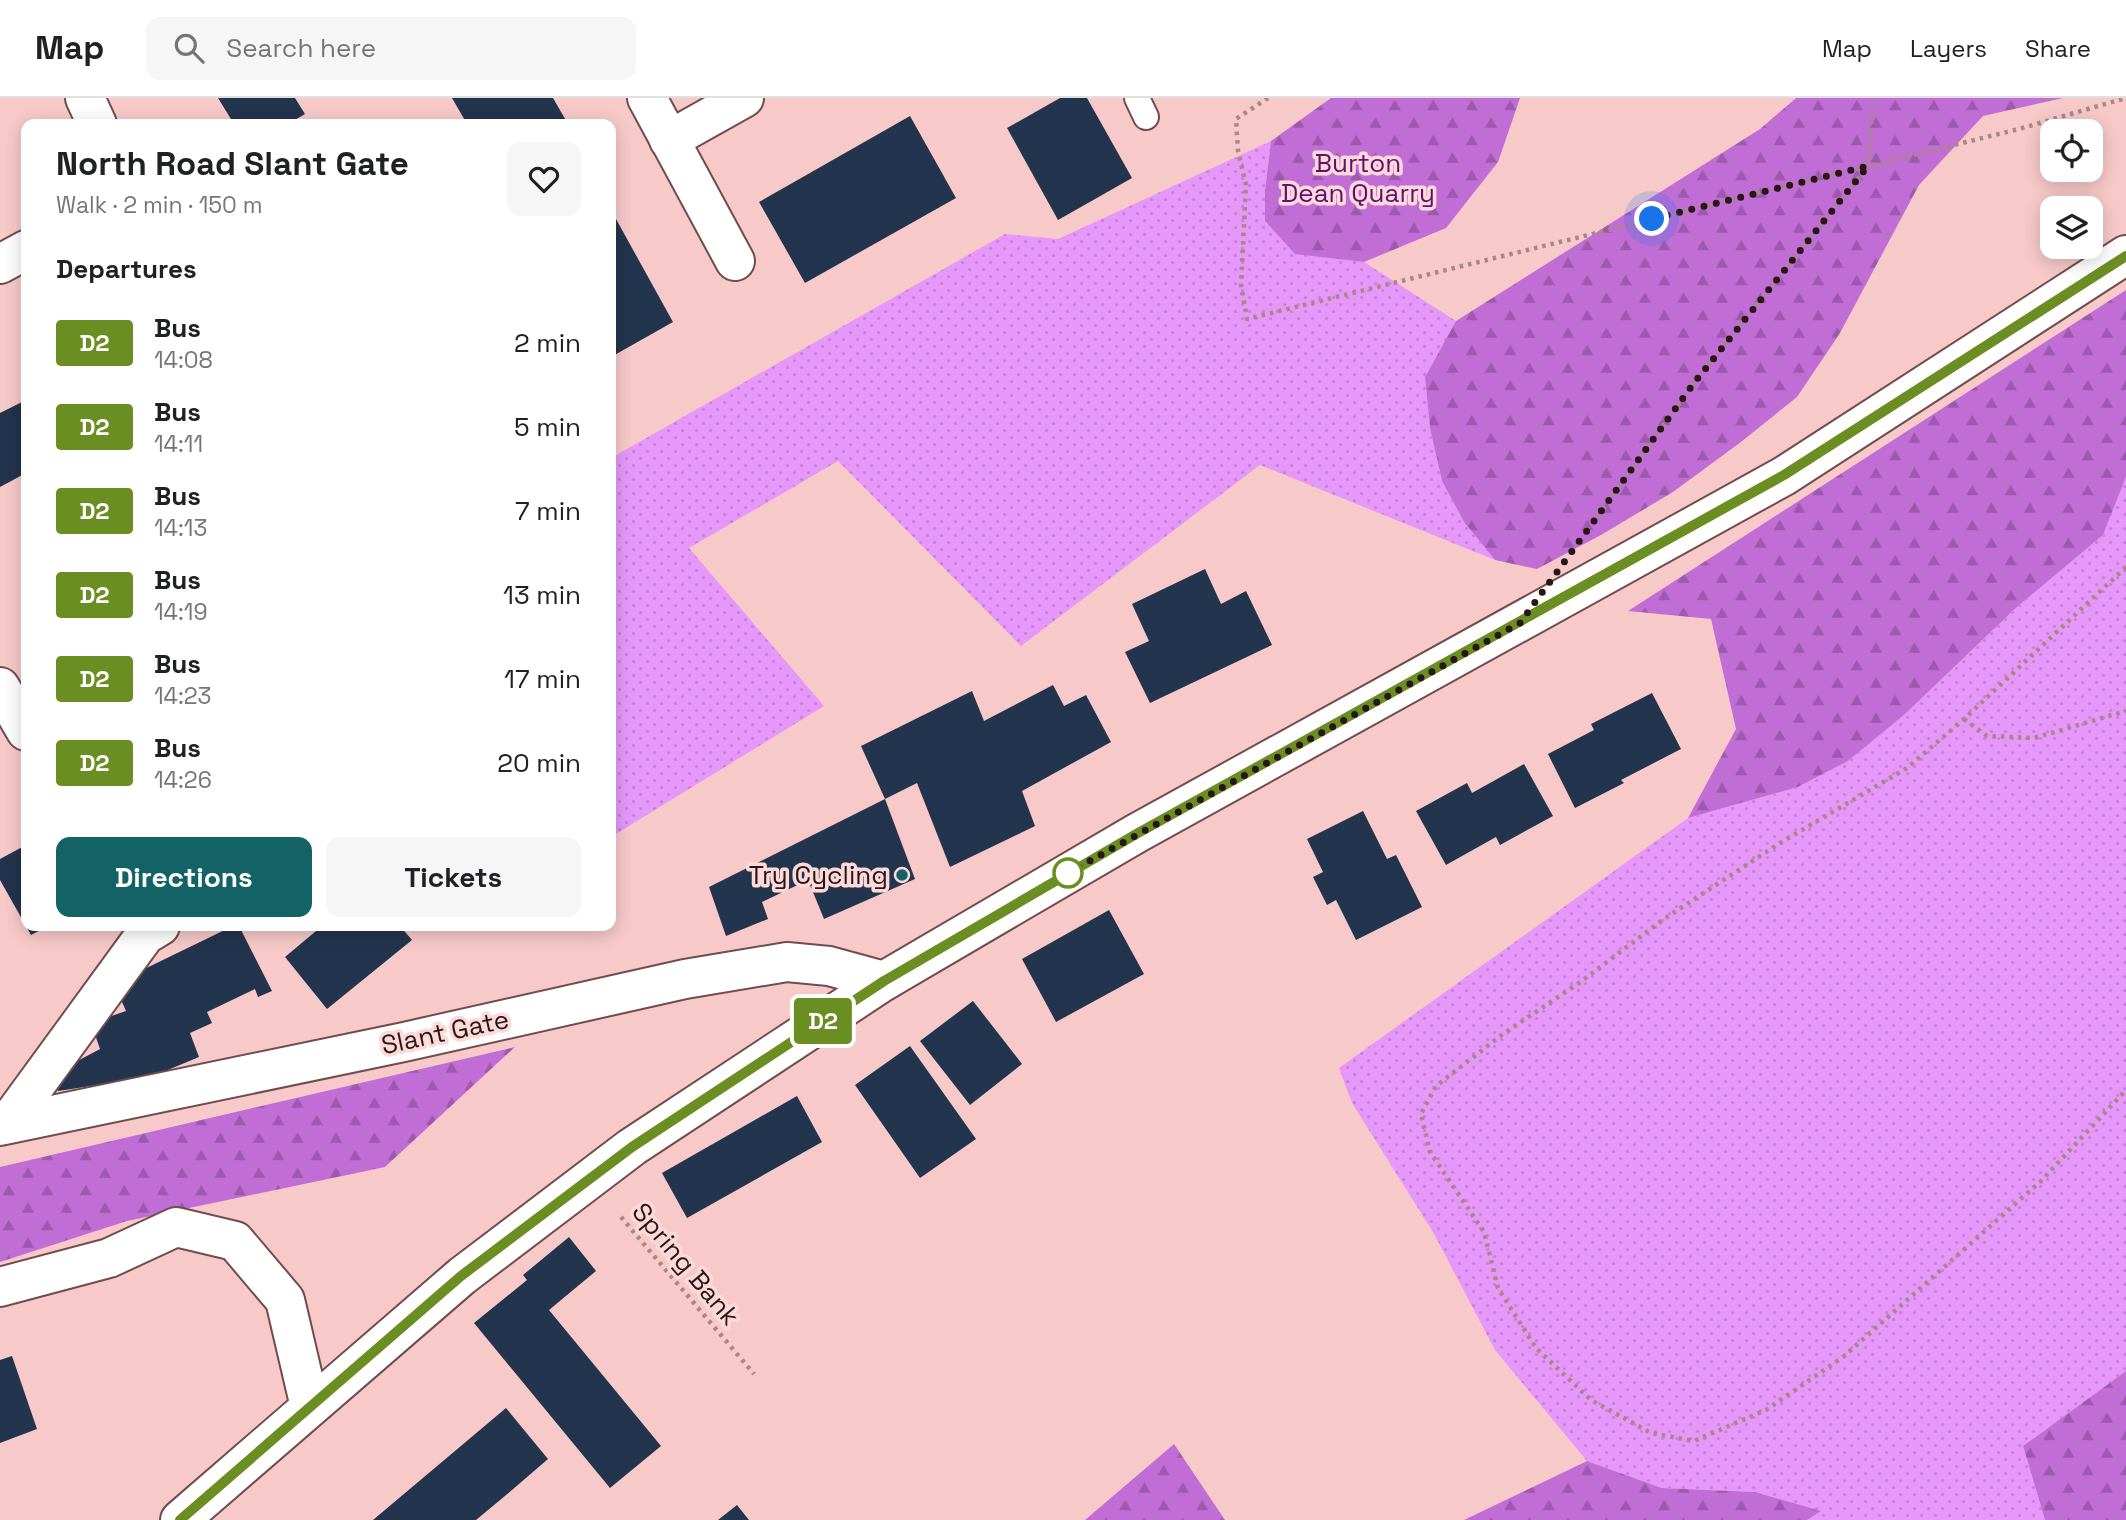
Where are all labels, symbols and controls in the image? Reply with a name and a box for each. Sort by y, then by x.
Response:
search box [146,17,636,80]
text: Map [35,27,104,69]
icon: search [170,29,208,67]
text: Search here [226,31,376,65]
text: Map [1822,33,1872,64]
text: Layers [1910,33,1987,64]
text: Share [2025,33,2091,64]
map controls [2040,119,2103,259]
button: locate [2040,119,2103,182]
button: heart [507,142,581,216]
text: North Road Slant Gate [56,143,409,185]
park label: Burton Dean Quarry [1281,146,1435,210]
text: Walk · 2 min · 150 m [56,190,263,220]
button: layers [2040,196,2103,259]
your location [1634,201,1669,236]
text: Departures [56,252,197,286]
text: Bus [154,311,201,345]
text: 2 min [514,326,581,360]
text: D2 [79,327,110,358]
text: 14:08 [154,345,213,375]
text: Bus [154,395,201,429]
text: 5 min [514,410,581,444]
text: D2 [79,411,110,442]
text: 14:11 [154,429,203,459]
text: Bus [154,479,201,513]
text: 7 min [515,494,581,528]
text: D2 [79,495,110,526]
text: 14:13 [154,513,207,543]
text: Bus [154,563,201,597]
text: 13 min [503,578,581,612]
text: D2 [79,579,110,610]
text: 14:19 [154,597,208,627]
text: Bus [154,647,201,681]
text: 17 min [504,662,581,696]
text: D2 [79,663,110,694]
text: 14:23 [154,681,212,711]
text: Bus [154,731,201,765]
text: 20 min [497,746,581,780]
text: D2 [79,747,110,778]
text: 14:26 [154,765,212,795]
button: Directions [56,837,312,917]
button: Tickets [326,837,581,917]
place label: Try Cycling [749,858,888,892]
unlabelled marker [1053,858,1083,888]
marker: Try Cycling [894,867,910,883]
line badge: D2 [792,998,854,1044]
street label: Slant Gate [378,1002,512,1062]
text: D2 [808,1005,838,1036]
street label: Spring Bank [625,1196,747,1332]

